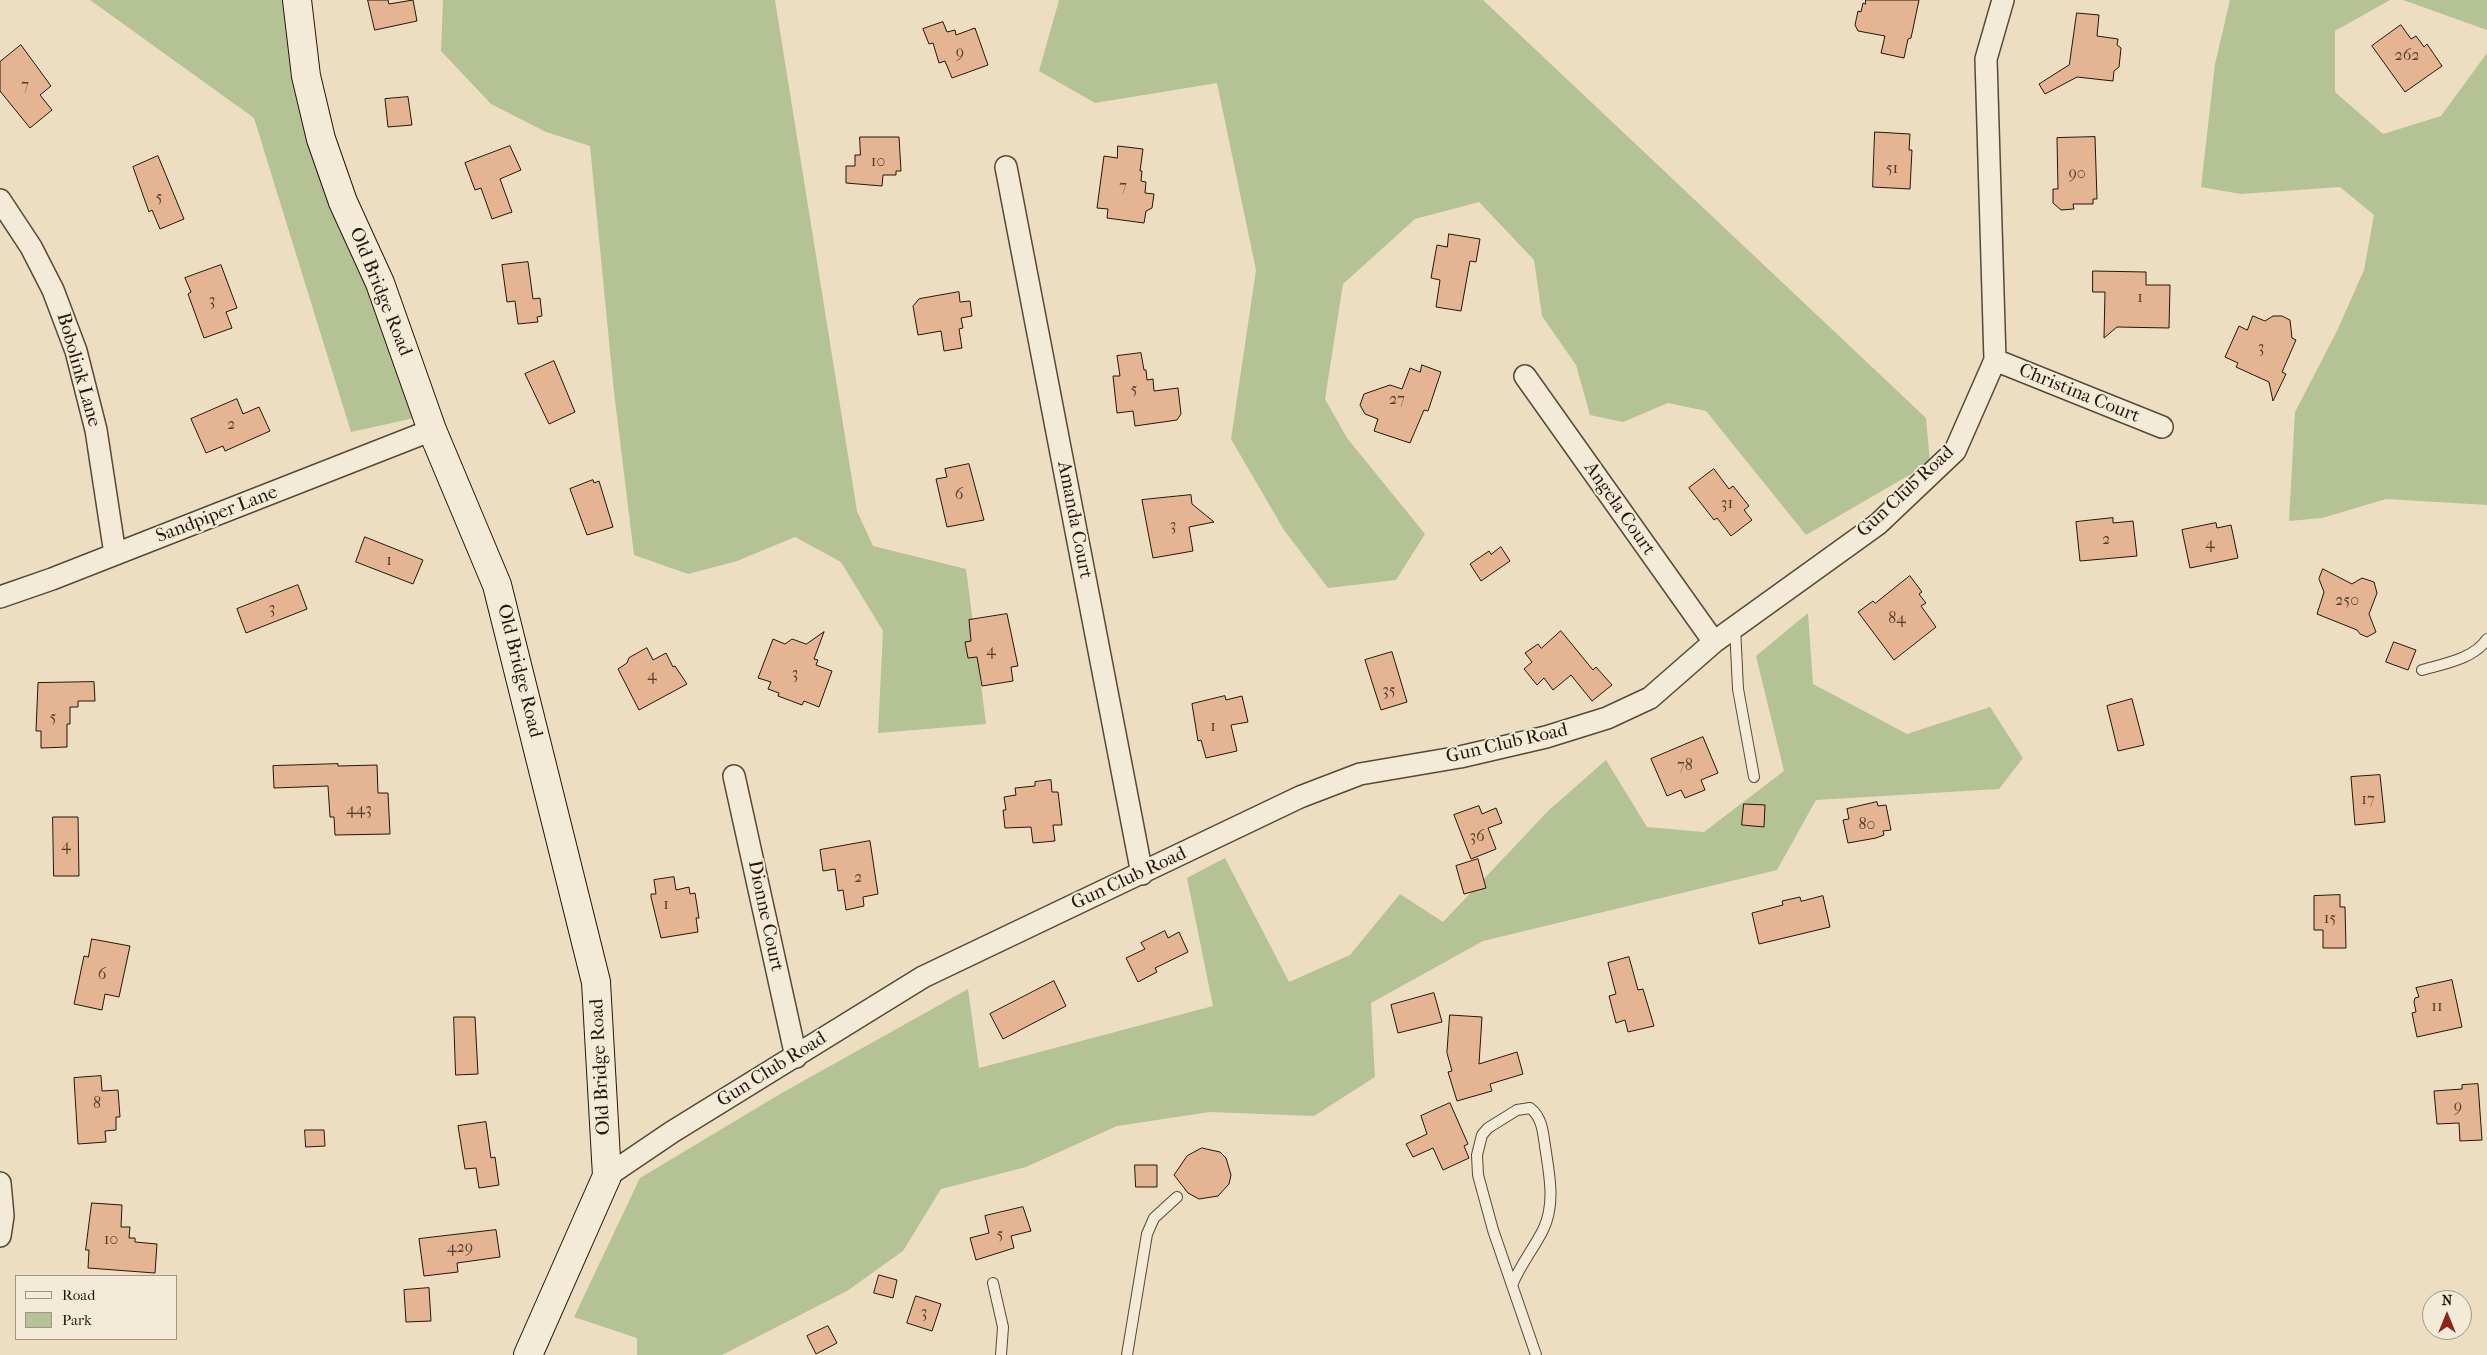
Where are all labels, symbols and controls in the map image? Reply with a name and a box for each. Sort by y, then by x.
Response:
house number: 9 [956,43,964,63]
house number: 262 [2394,46,2420,66]
house number: 7 [21,76,29,96]
house number: 10 [871,152,885,172]
house number: 51 [1886,159,1898,179]
house number: 90 [2068,164,2086,184]
house number: 7 [1119,177,1127,197]
house number: 5 [156,188,162,208]
street label: Old Bridge Road [344,224,416,360]
house number: 1 [2137,288,2143,308]
house number: 3 [209,291,215,311]
street label: Bobolink Lane [51,310,105,430]
house number: 3 [2258,338,2264,358]
street label: Christina Court [2015,359,2143,429]
house number: 5 [1131,380,1137,400]
house number: 27 [1389,390,1405,410]
house number: 2 [227,415,235,435]
street label: Gun Club Road [1853,441,1959,543]
street label: Angela Court [1578,458,1660,560]
street label: Amanda Court [1051,459,1097,581]
street label: Sandpiper Lane [153,481,281,549]
house number: 6 [955,485,963,505]
house number: 31 [1721,494,1733,514]
house number: 3 [1170,516,1176,536]
house number: 2 [2102,530,2110,550]
house number: 4 [2205,534,2215,554]
house number: 1 [386,551,392,571]
house number: 250 [2335,591,2359,611]
house number: 3 [269,599,275,619]
street label: Old Bridge Road [491,602,547,740]
house number: 84 [1888,609,1906,629]
house number: 4 [986,641,996,661]
house number: 3 [792,664,798,684]
house number: 4 [647,666,657,686]
house number: 35 [1382,681,1396,701]
house number: 5 [50,708,56,728]
house number: 1 [1210,717,1216,737]
street label: Gun Club Road [1444,719,1570,769]
house number: 78 [1677,756,1693,776]
house number: 17 [2361,790,2375,810]
house number: 443 [346,800,372,820]
house number: 80 [1859,815,1875,835]
house number: 36 [1469,827,1485,847]
house number: 4 [61,836,71,856]
street label: Gun Club Road [1068,842,1190,916]
street label: Dionne Court [742,858,788,974]
house number: 2 [854,868,862,888]
house number: 1 [663,895,669,915]
house number: 15 [2324,909,2336,929]
house number: 6 [98,965,106,985]
house number: 11 [2431,997,2443,1017]
street label: Old Bridge Road [586,998,616,1136]
street label: Gun Club Road [713,1027,831,1113]
house number: 8 [93,1094,101,1114]
house number: 9 [2454,1097,2462,1117]
house number: 5 [997,1225,1003,1245]
house number: 10 [104,1230,118,1250]
house number: 429 [447,1238,473,1258]
legend [15,1275,178,1340]
text: Road [62,1286,95,1304]
north arrow [2422,1290,2472,1340]
text: N [2442,1292,2452,1309]
house number: 3 [921,1303,927,1323]
text: Park [62,1311,92,1329]

